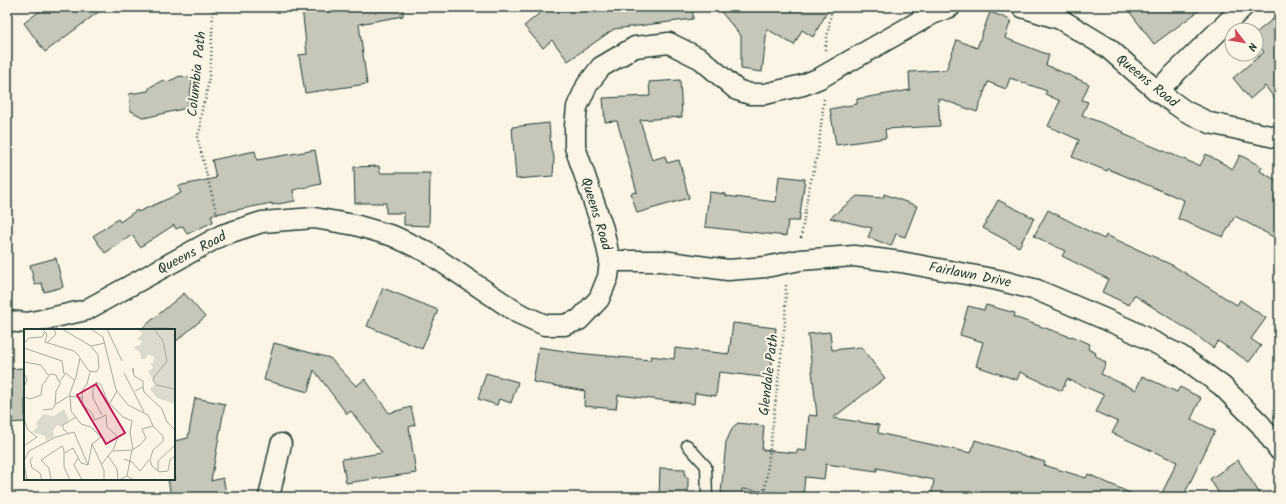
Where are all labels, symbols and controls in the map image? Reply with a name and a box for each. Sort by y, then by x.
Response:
north arrow [1224,22,1264,62]
street label: Columbia Path [182,30,212,118]
text: N [1242,39,1261,54]
street label: Queens Road [1111,49,1184,114]
street label: Queens Road [574,175,618,254]
street label: Queens Road [154,225,231,280]
street label: Fairlawn Drive [927,256,1014,294]
inset map [24,329,175,480]
street label: Glendale Path [753,333,785,417]

